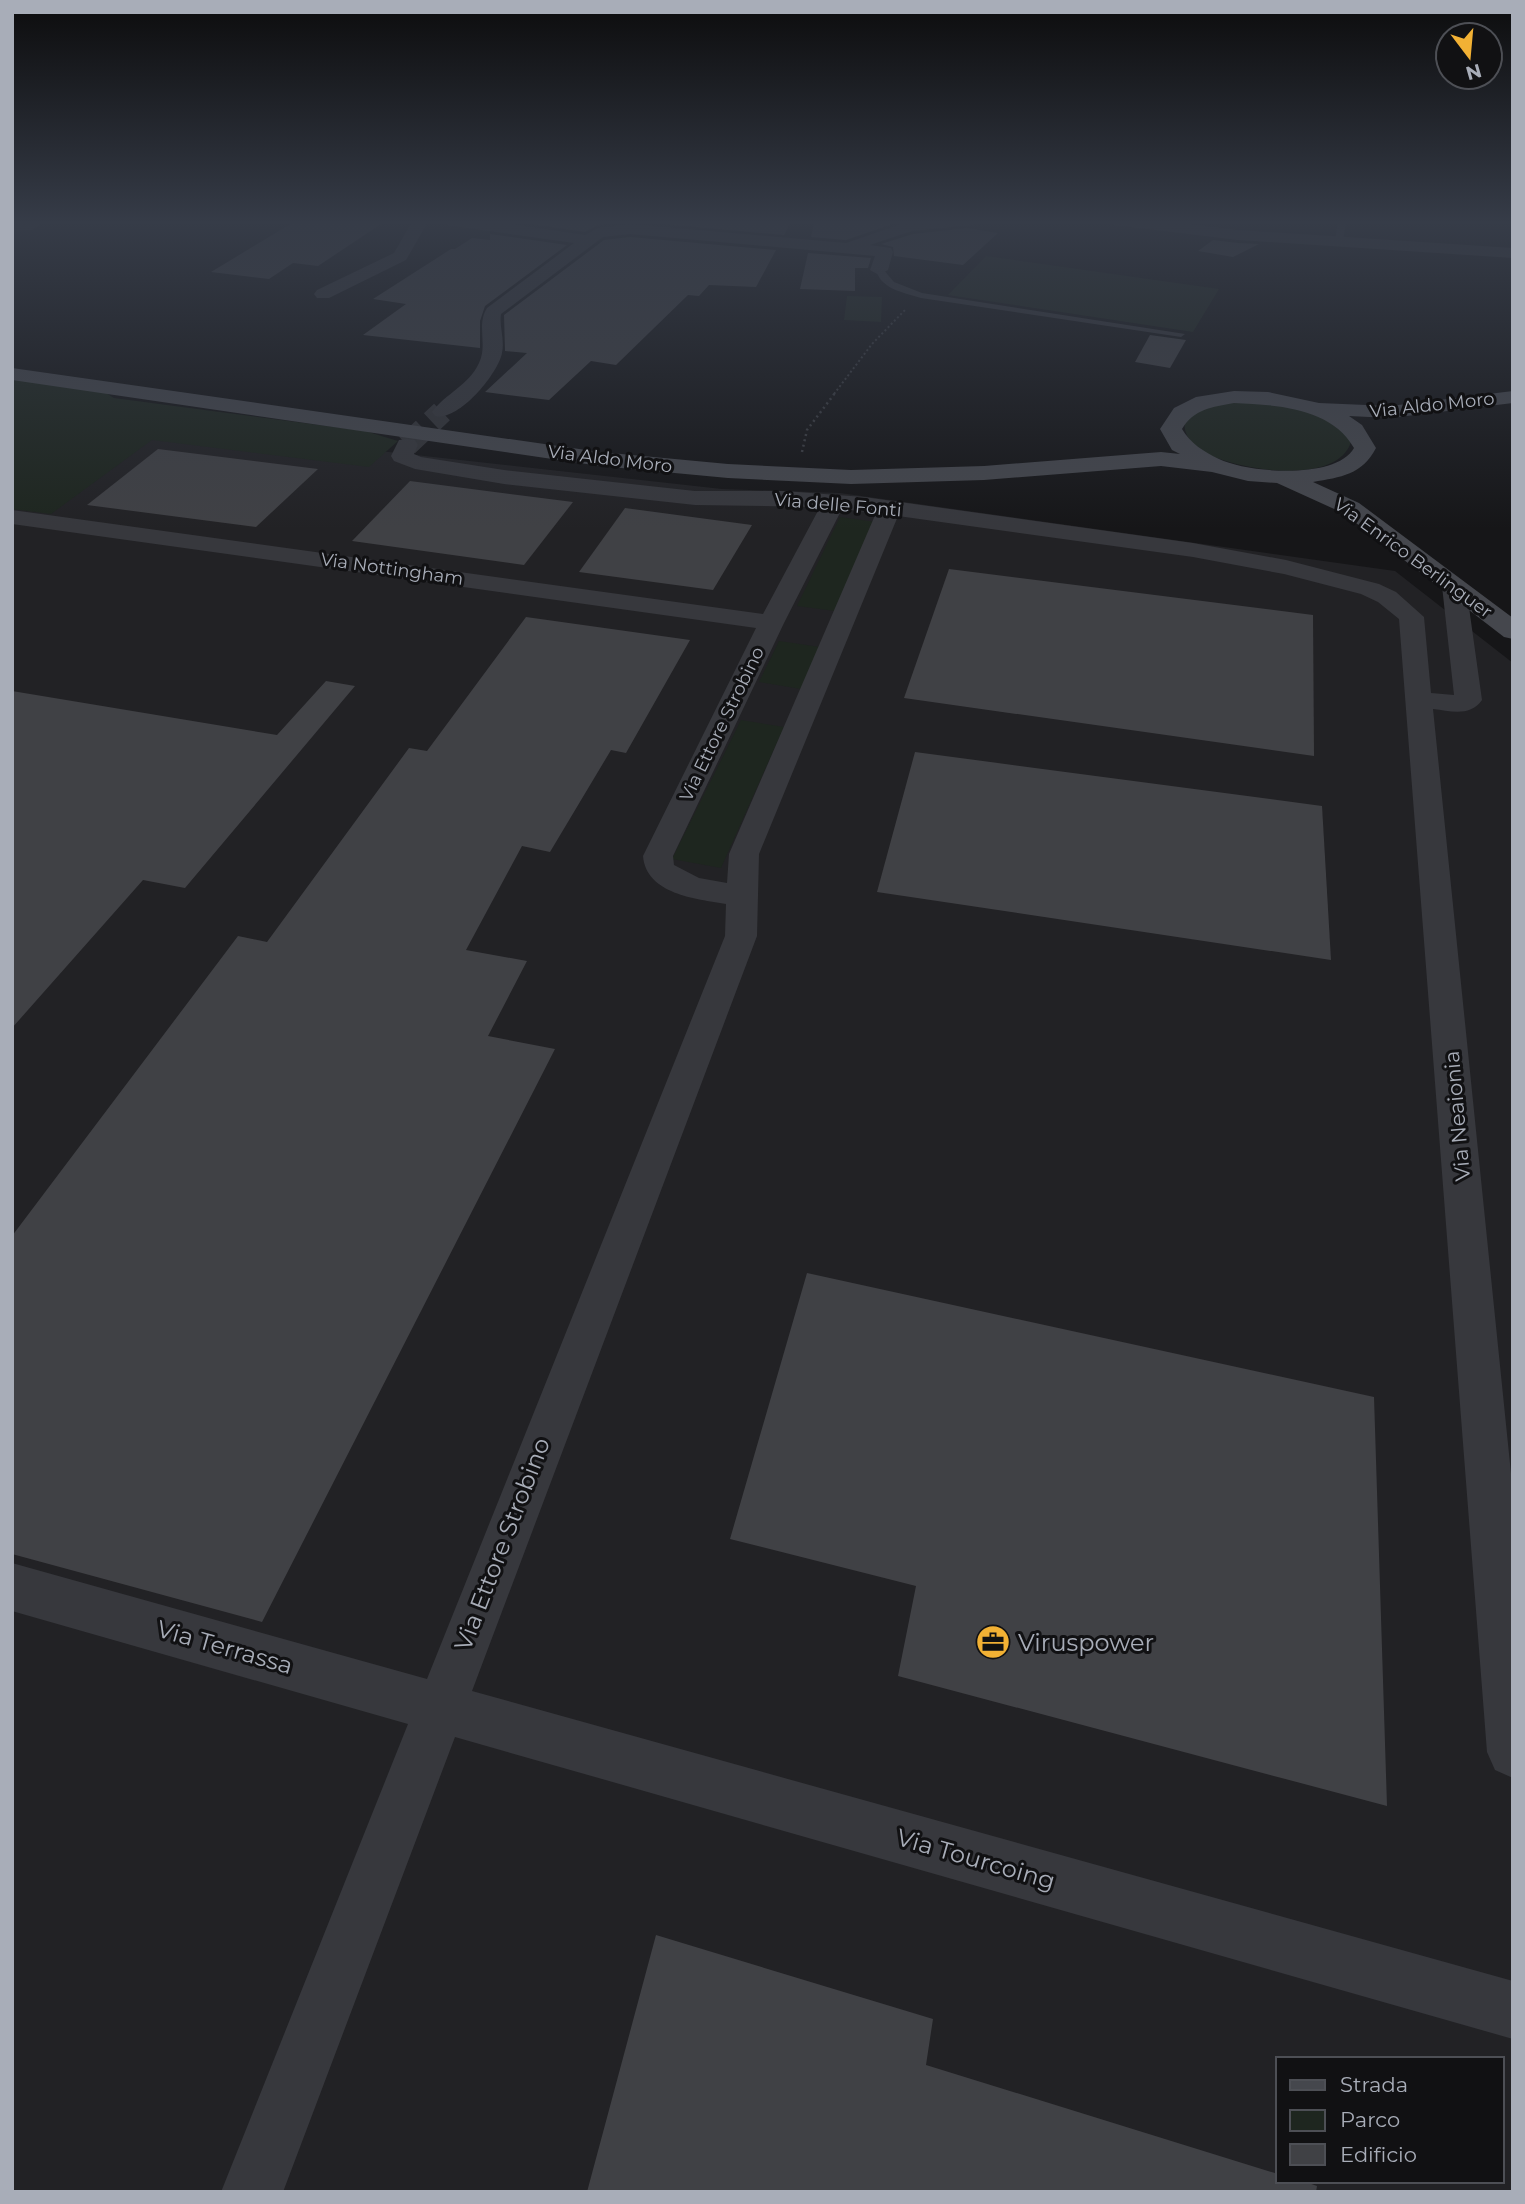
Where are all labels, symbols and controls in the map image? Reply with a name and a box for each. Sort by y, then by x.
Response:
north arrow [1434,21,1504,91]
text: N [1463,59,1484,85]
street label: Via Aldo Moro [1369,388,1495,422]
street label: Via Aldo Moro [547,440,673,478]
street label: Via delle Fonti [774,488,902,522]
street label: Via Enrico Berlinguer [1330,493,1496,623]
street label: Via Nottingham [319,548,465,590]
street label: Via Ettore Strobino [675,643,769,805]
street label: Via Neaionia [1439,1050,1475,1182]
street label: Via Ettore Strobino [448,1433,556,1655]
street label: Via Terrassa [154,1614,296,1680]
office icon: Viruspower [974,1623,1012,1661]
place label: Viruspower [1018,1628,1154,1657]
street label: Via Tourcoing [893,1823,1059,1895]
legend [1276,2057,1504,2183]
text: Strada [1340,2072,1408,2097]
text: Parco [1340,2107,1400,2132]
text: Edificio [1340,2142,1417,2167]

